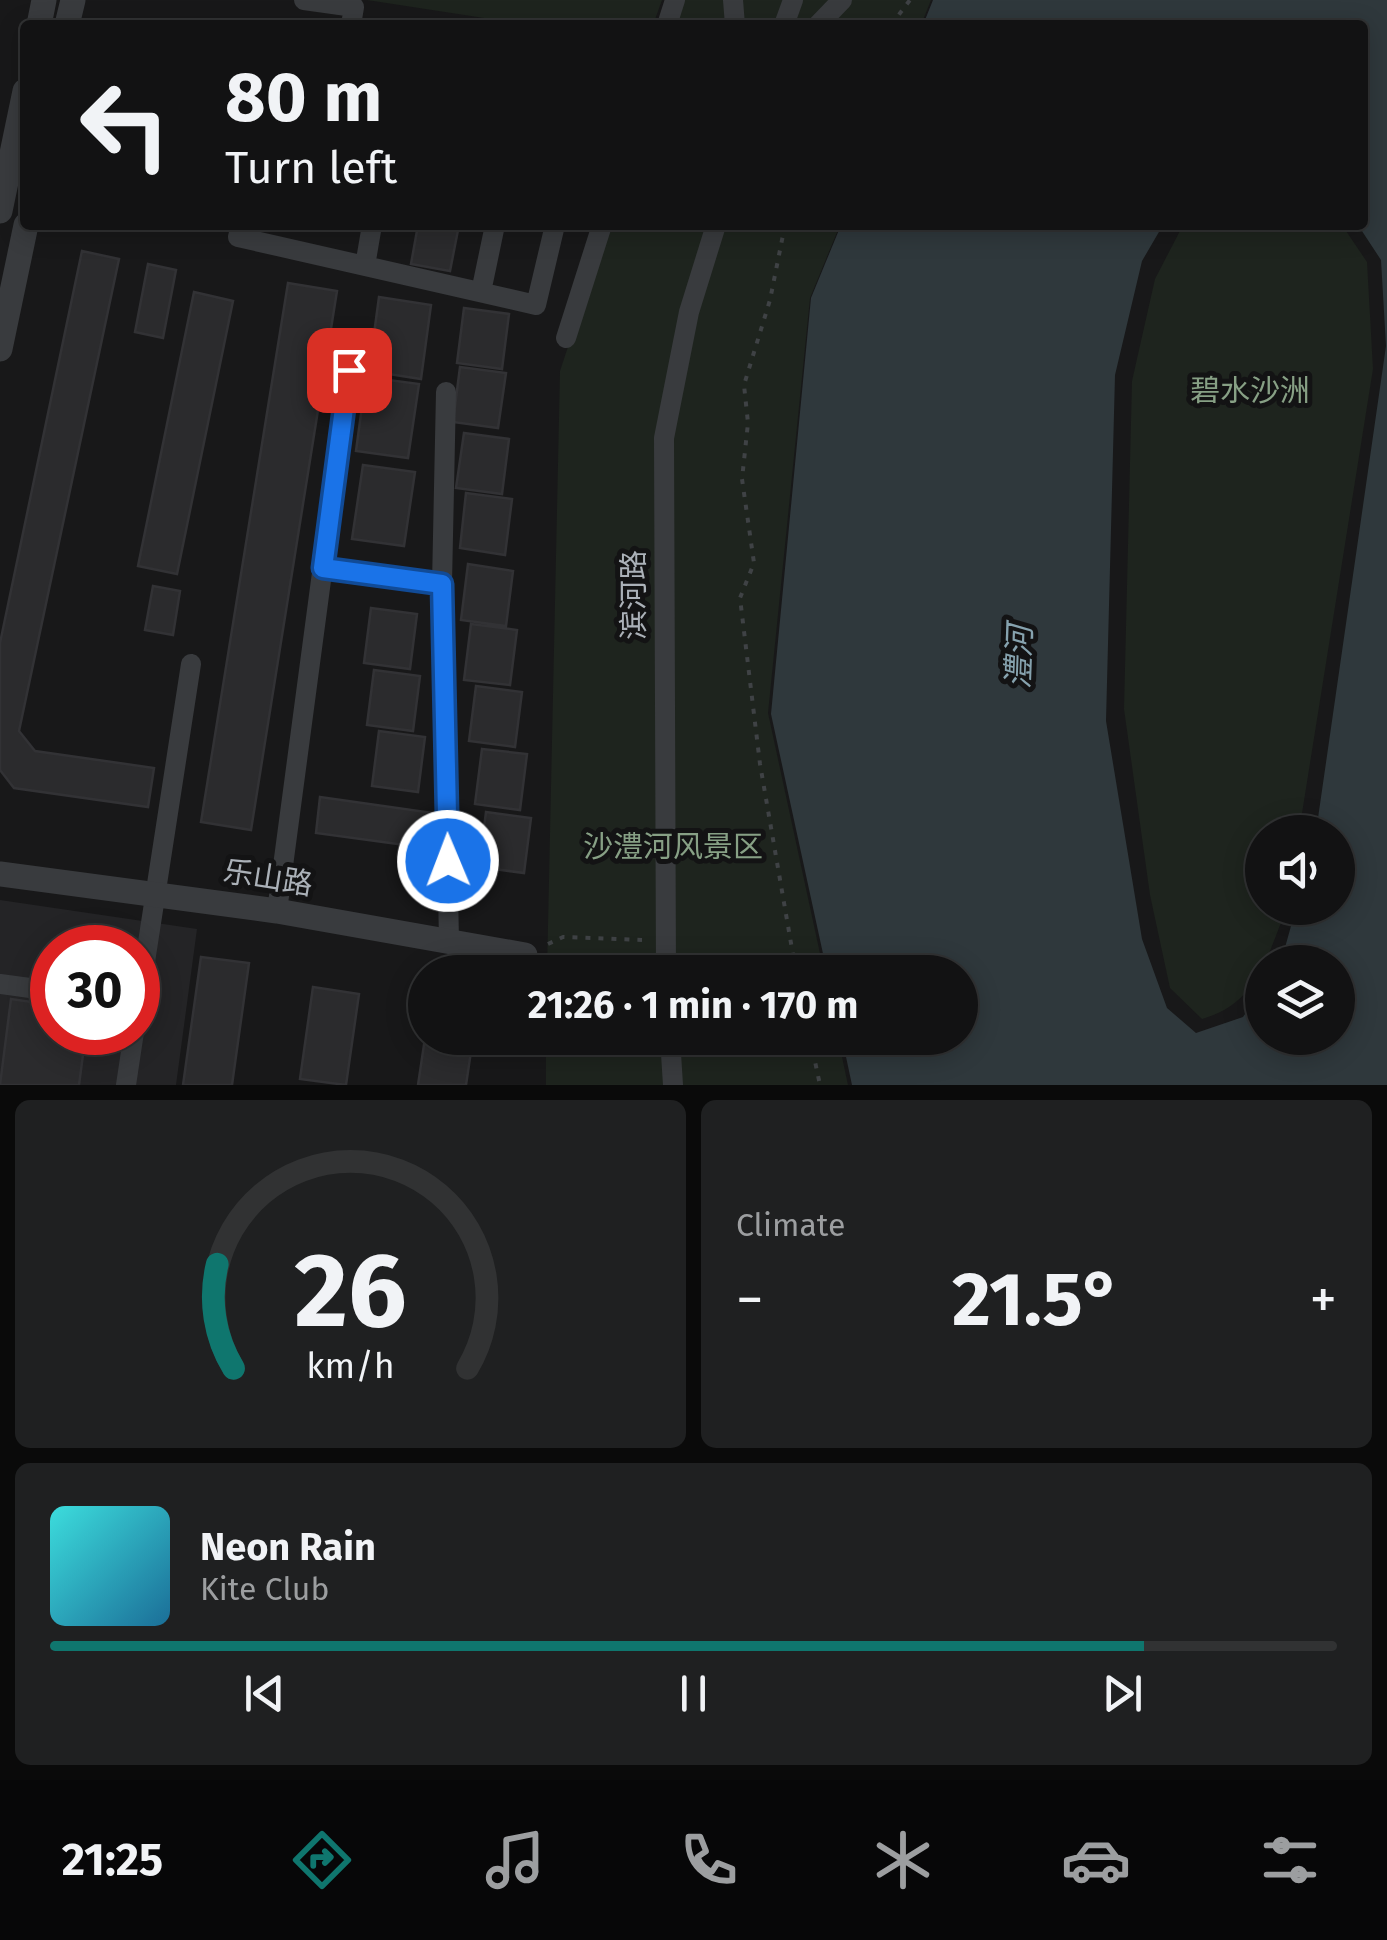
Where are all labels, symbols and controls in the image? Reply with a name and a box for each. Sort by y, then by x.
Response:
text: 80 m [225,56,382,140]
icon: left [60,60,190,190]
text: Turn left [225,141,397,195]
pin [307,328,392,413]
icon: arrive [322,343,377,398]
park label: 碧水沙洲 [1190,373,1310,409]
street label: 滨河路 [616,550,652,640]
water label: 澧河 [999,618,1039,690]
position arrow [396,809,500,913]
map controls [1245,815,1355,1055]
button: sound [1245,815,1355,925]
park label: 沙澧河风景区 [583,829,763,865]
street label: 乐山路 [221,853,315,903]
speed limit sign: 30 [30,925,160,1055]
button: layers [1245,945,1355,1055]
text: 21:26 · 1 min · 170 m [528,982,858,1028]
text: Climate [736,1206,845,1244]
text: 26 [294,1229,407,1354]
text: 21.5° [952,1255,1121,1345]
text: − [736,1267,764,1333]
text: + [1310,1267,1337,1333]
text: km/h [306,1345,395,1387]
text: Neon Rain [200,1524,376,1570]
text: Kite Club [200,1570,329,1608]
icon: previous [237,1666,292,1721]
icon: pause [666,1666,721,1721]
icon: next [1095,1666,1150,1721]
icon: directions [287,1825,357,1895]
icon: music [480,1825,550,1895]
icon: phone [674,1825,744,1895]
icon: climate [868,1825,938,1895]
icon: car [1061,1825,1131,1895]
icon: filters [1255,1825,1325,1895]
text: 21:25 [62,1833,163,1887]

